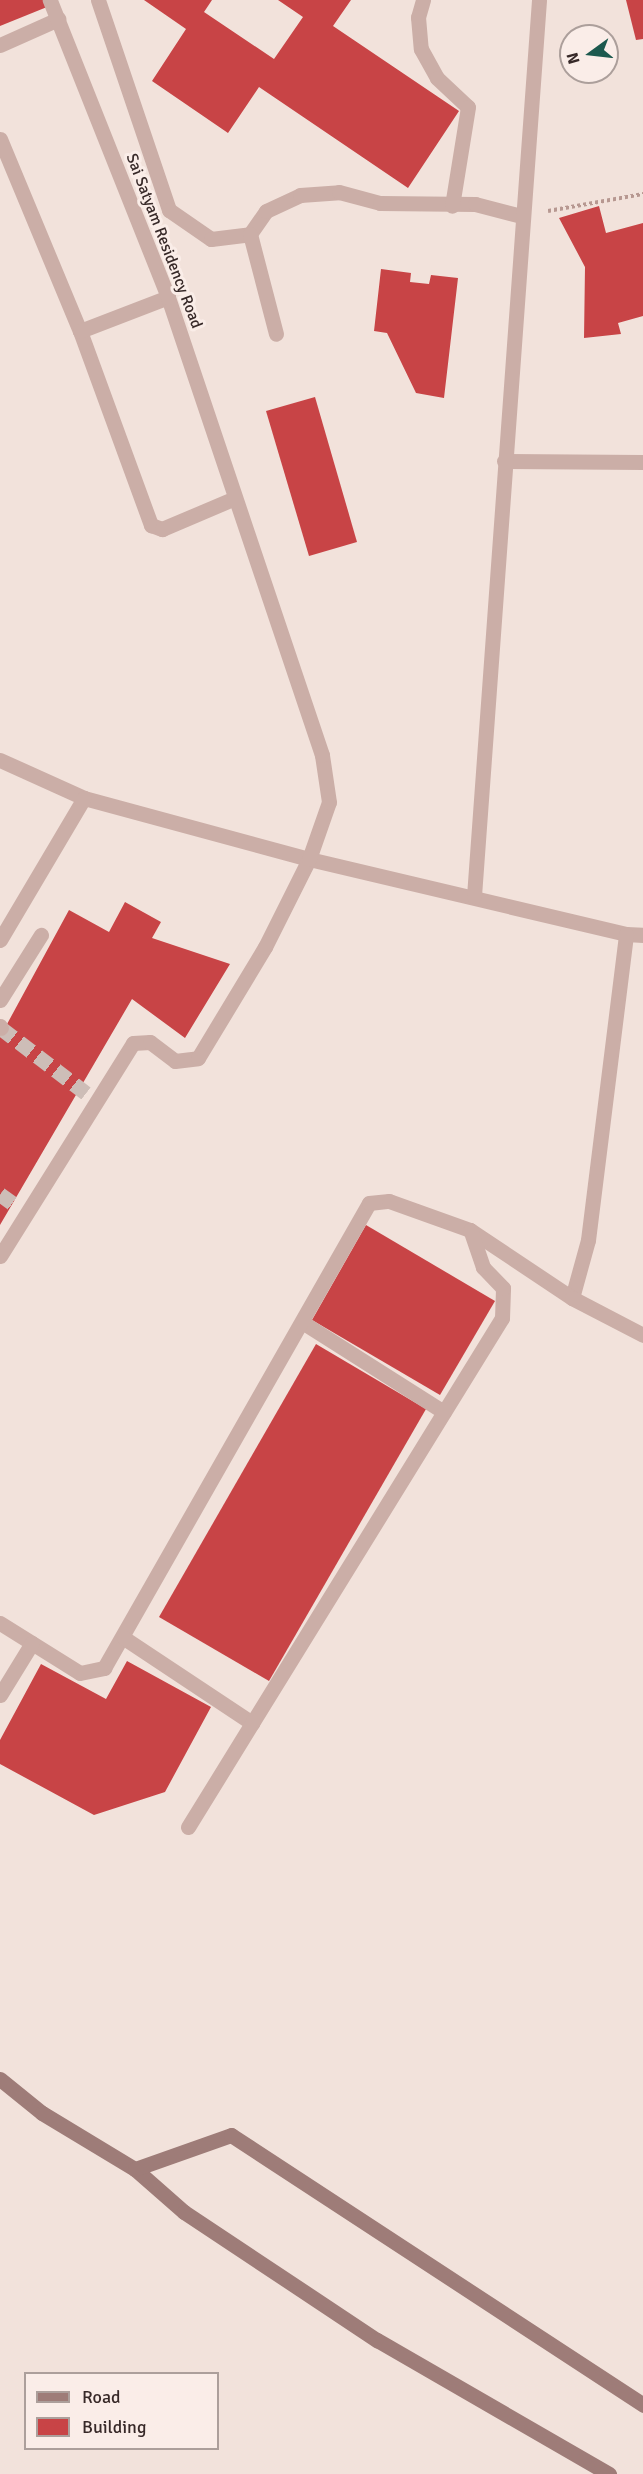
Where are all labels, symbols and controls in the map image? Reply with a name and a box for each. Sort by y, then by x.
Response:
north arrow [559,24,619,84]
text: N [562,50,585,66]
street label: Sai Satyam Residency Road [122,151,206,331]
legend [24,2372,219,2450]
text: Road [82,2386,121,2408]
text: Building [82,2416,146,2438]

